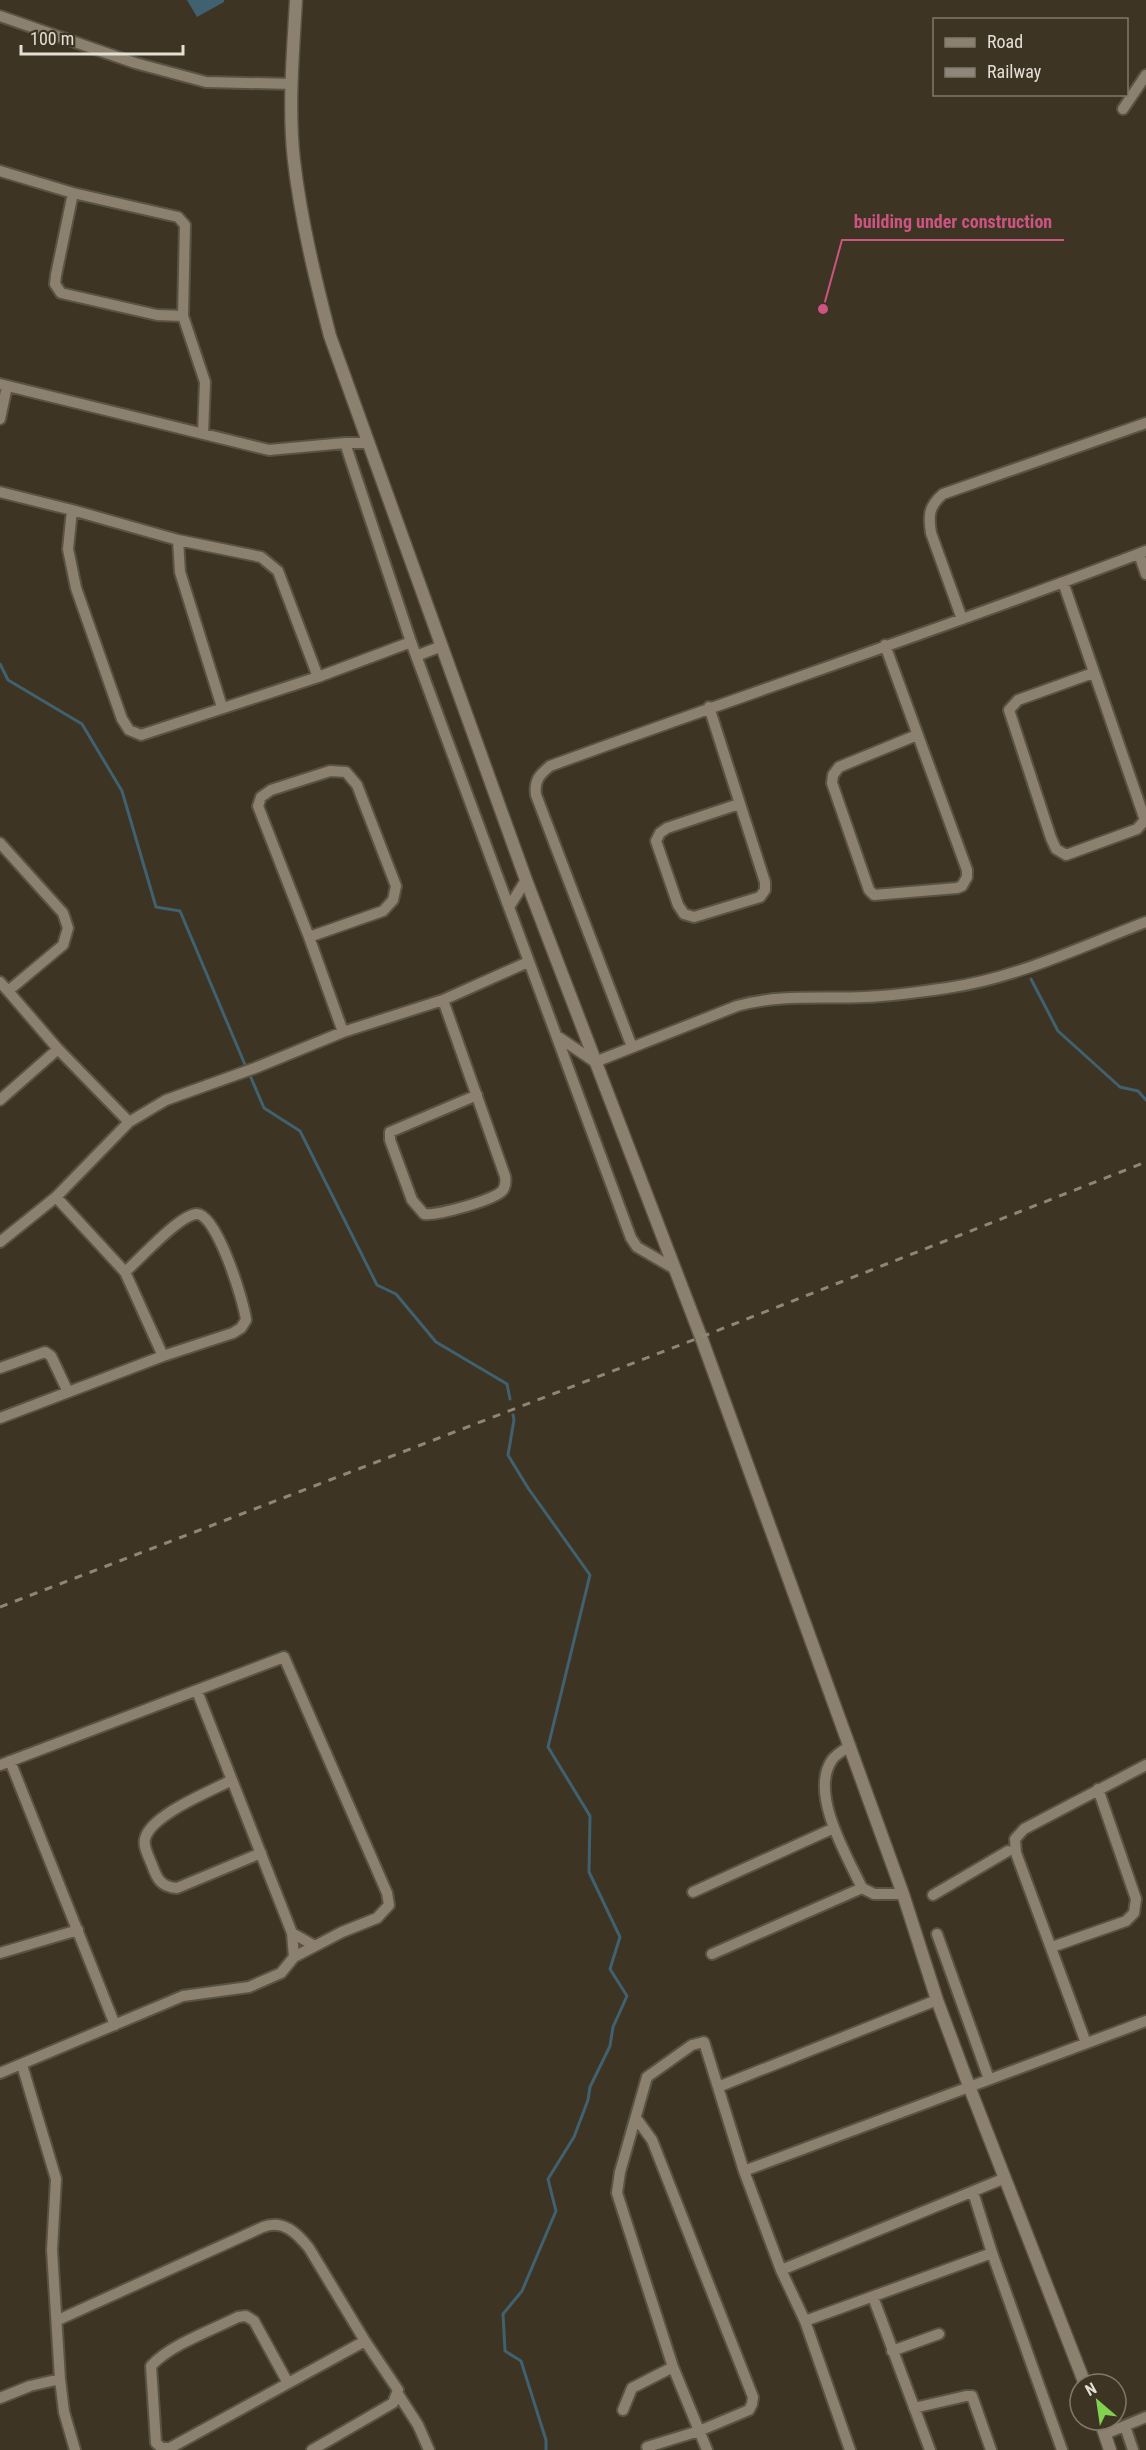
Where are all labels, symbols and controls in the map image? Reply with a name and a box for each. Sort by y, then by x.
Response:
scale bar [21,18,183,56]
legend [933,18,1128,96]
text: 100 m [30,28,74,49]
text: Road [987,31,1023,52]
text: Railway [987,61,1042,82]
callout: building under construction [842,204,1064,240]
text: building under construction [854,211,1052,232]
north arrow [1068,2372,1128,2432]
text: N [1082,2379,1100,2400]

